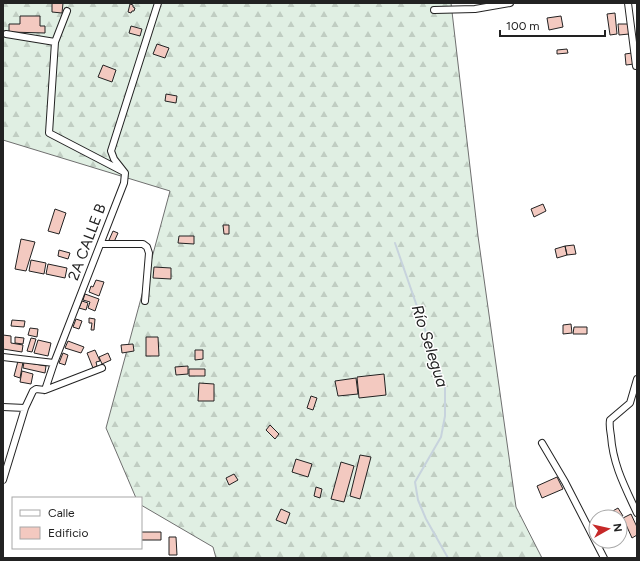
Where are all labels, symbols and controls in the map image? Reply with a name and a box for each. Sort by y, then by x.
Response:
scale bar [500,12,605,38]
text: 100 m [506,19,540,33]
street label: 2A CALLE B [64,201,110,283]
water label: Río Selegua [408,302,452,390]
legend [12,497,142,549]
text: Calle [48,506,75,520]
north arrow [588,509,628,549]
text: N [610,523,624,533]
text: Edificio [48,526,88,540]

